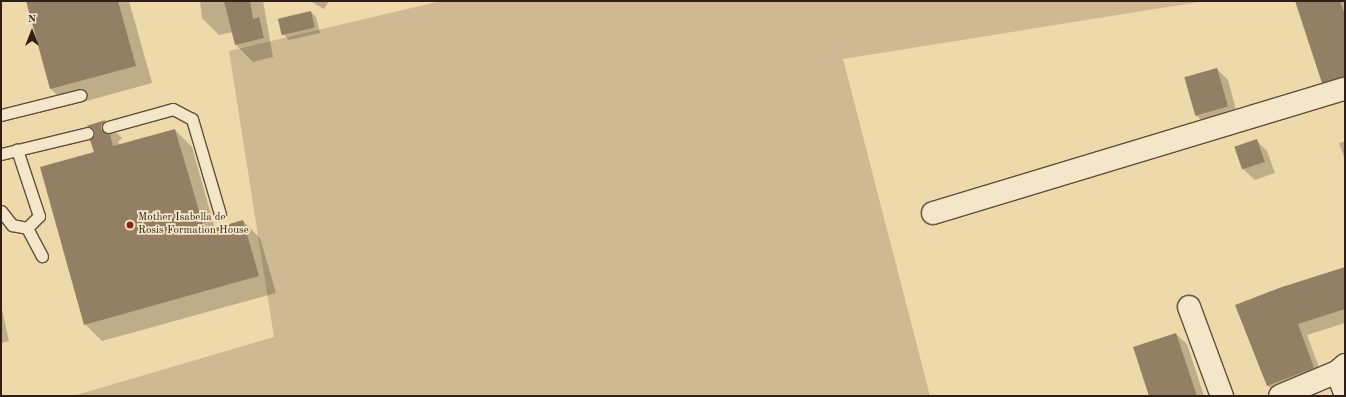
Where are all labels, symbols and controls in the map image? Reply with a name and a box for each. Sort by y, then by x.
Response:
north arrow [12,12,52,52]
text: N [28,14,36,25]
place label: Mother Isabella de Rosis Formation House [138,212,249,238]
marker: Mother Isabella de Rosis Formation House [125,220,135,230]

